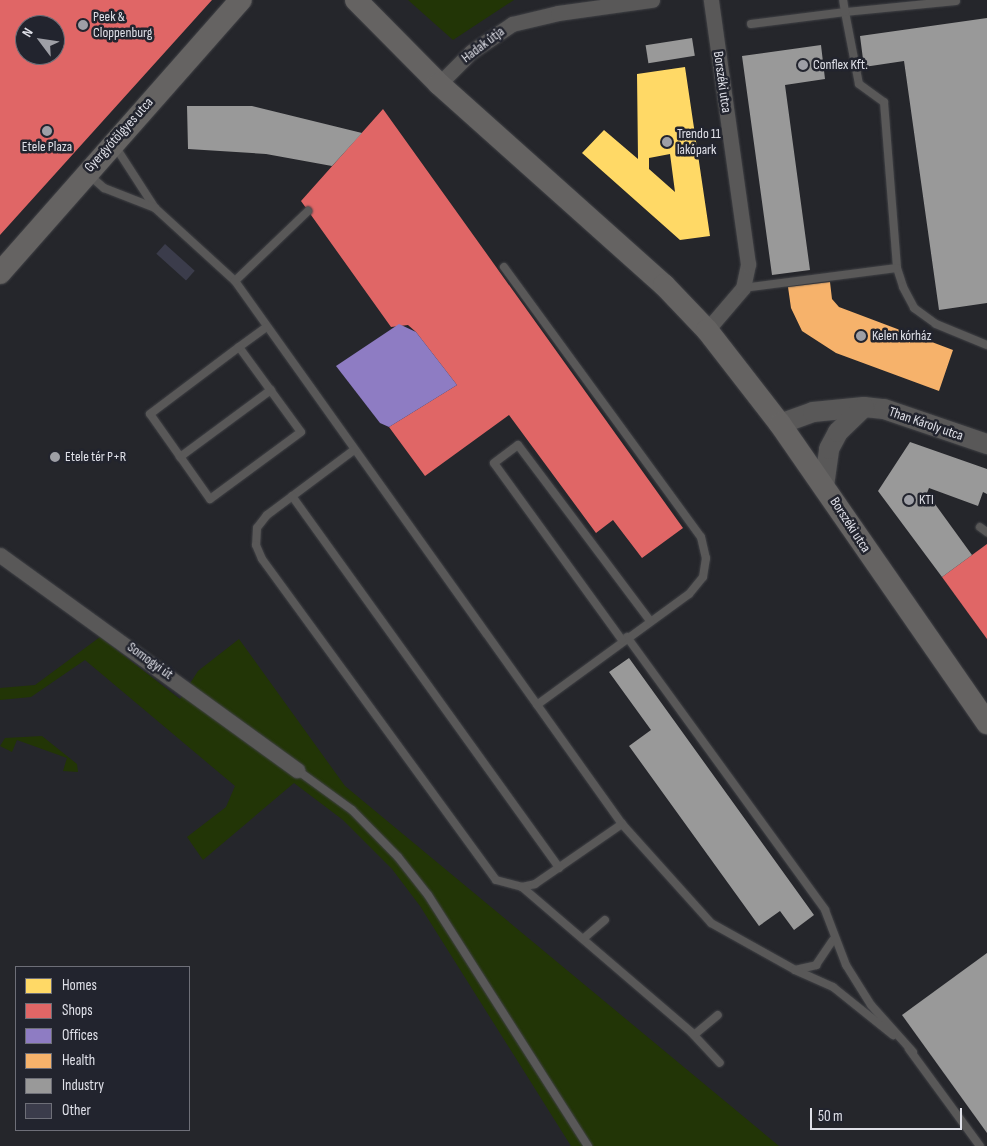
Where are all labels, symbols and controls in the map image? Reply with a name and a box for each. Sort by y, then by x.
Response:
place label: Peek & Cloppenburg [93,9,152,41]
north arrow [15,15,65,65]
marker: Peek & Cloppenburg [77,19,89,31]
street label: Hadak útja [458,23,508,67]
text: N [18,25,37,40]
street label: Borszéki utca [709,50,735,114]
place label: Conflex Kft. [813,57,868,73]
marker: Conflex Kft. [797,59,809,71]
street label: Gyergyótölgyes utca [81,94,157,176]
marker: Etele Plaza [41,125,53,137]
place label: Trendo 11 lakópark [677,126,721,158]
marker: Trendo 11 lakópark [661,136,673,148]
place label: Etele Plaza [22,139,72,155]
place label: Kelen kórház [872,328,932,344]
marker: Kelen kórház [854,329,868,343]
street label: Than Károly utca [887,403,965,445]
place label: Etele tér P+R [65,449,126,465]
marker: Etele tér P+R [49,451,61,463]
place label: KTI [919,492,934,508]
street label: Borszéki utca [826,494,874,556]
marker: KTI [903,494,915,506]
street label: Somogyi út [124,639,176,683]
legend [15,966,190,1131]
text: Homes [62,976,97,995]
text: Shops [62,1001,93,1020]
text: Offices [62,1026,98,1045]
text: Health [62,1051,95,1070]
text: Industry [62,1076,104,1095]
scale bar [812,1098,964,1130]
text: Other [62,1101,91,1120]
text: 50 m [818,1107,843,1126]

